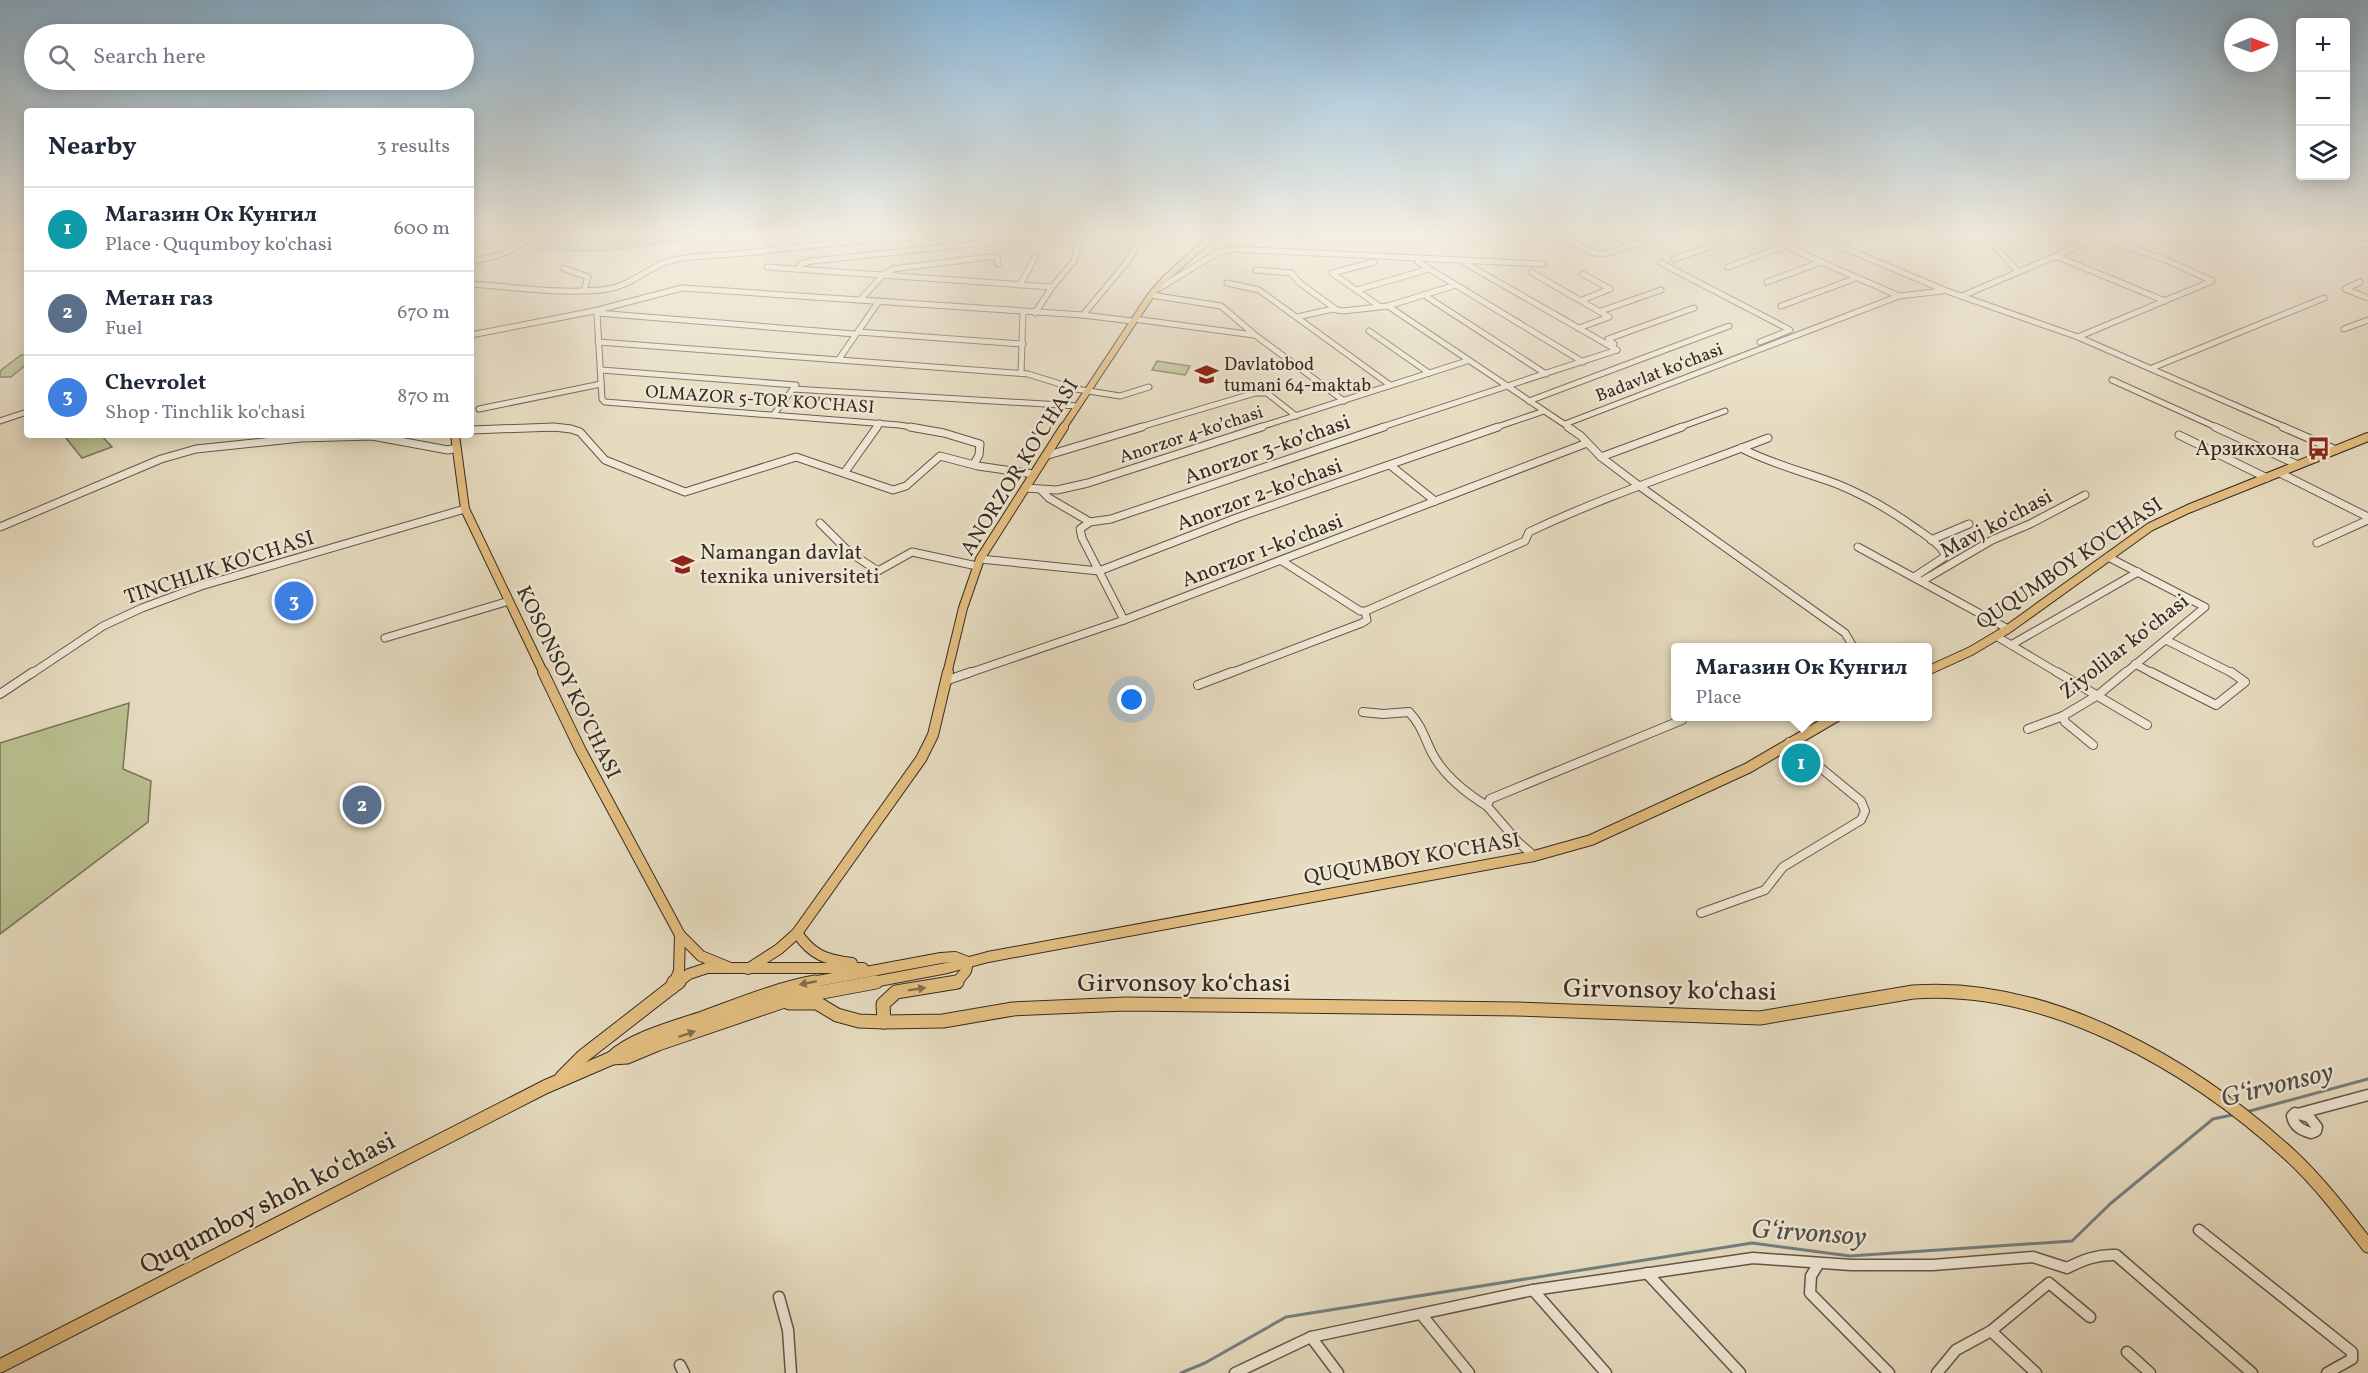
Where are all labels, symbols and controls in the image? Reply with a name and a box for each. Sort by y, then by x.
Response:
north arrow [2224,18,2278,72]
map controls [2296,18,2350,180]
button: + [2296,18,2350,72]
search box [24,24,474,90]
icon: search [45,41,78,74]
text: Search here [93,42,206,73]
button: − [2296,72,2350,126]
button: layers [2296,126,2350,180]
text: Nearby [48,129,137,165]
text: 3 results [376,133,450,161]
text: Магазин Ок Кунгил [105,200,317,231]
text: 1 [63,215,72,243]
text: 600 m [394,215,450,243]
text: Place · Ququmboy ko'chasi [105,231,333,259]
text: Метан газ [105,284,213,315]
text: 2 [62,299,73,327]
text: 670 m [397,299,450,327]
text: Fuel [105,315,142,343]
street label: Badavlat koʻchasi [1592,338,1727,409]
place label: Davlatobod tumani 64-maktab [1224,353,1371,399]
school or university icon: Davlatobod tumani 64-maktab [1193,361,1219,387]
text: Chevrolet [105,368,206,399]
street label: ANORZOR KO'CHASI [954,374,1086,562]
street label: OLMAZOR 5-TOR KO'CHASI [644,380,875,421]
text: 3 [62,383,73,411]
text: 870 m [397,383,450,411]
text: Shop · Tinchlik ko'chasi [105,399,306,427]
street label: Аnorzor 4-koʼchasi [1116,400,1267,470]
street label: Аnorzor 3-koʼchasi [1181,408,1354,492]
place label: Арзикхона [2195,435,2300,464]
bus stop icon: Арзикхона [2305,435,2331,461]
street label: Аnorzor 2-koʼchasi [1173,452,1346,539]
street label: Mavj koʻchasi [1935,483,2058,566]
street label: QUQUMBOY KO'CHASI [1971,491,2169,638]
street label: Аnorzor 1-koʼchasi [1178,507,1347,596]
street label: TINCHLIK KO'CHASI [121,524,318,613]
place label: Namangan davlat texnika universiteti [700,539,879,592]
school or university icon: Namangan davlat texnika universiteti [669,551,695,577]
pin: 3 [274,578,314,624]
street label: KOSONSOY KO’CHASI [508,581,627,784]
street label: Ziyolilar koʻchasi [2054,588,2196,707]
popup [1671,643,1932,721]
text: Магазин Ок Кунгил [1696,653,1907,684]
text: Place [1696,684,1742,712]
your location [1117,685,1146,714]
pin: 1 [1782,740,1820,786]
pin: 2 [342,782,382,828]
street label: QUQUMBOY KO'CHASI [1302,826,1523,893]
street label: Girvonsoy koʻchasi [1077,966,1291,1002]
street label: Girvonsoy koʻchasi [1563,971,1777,1011]
one-way arrow [798,979,817,988]
one-way arrow [908,984,927,993]
one-way arrow [678,1028,696,1038]
water label: G‘irvonsoy [2217,1054,2338,1118]
street label: Ququmboy shoh koʻchasi [134,1124,402,1284]
water label: G‘irvonsoy [1750,1211,1868,1257]

